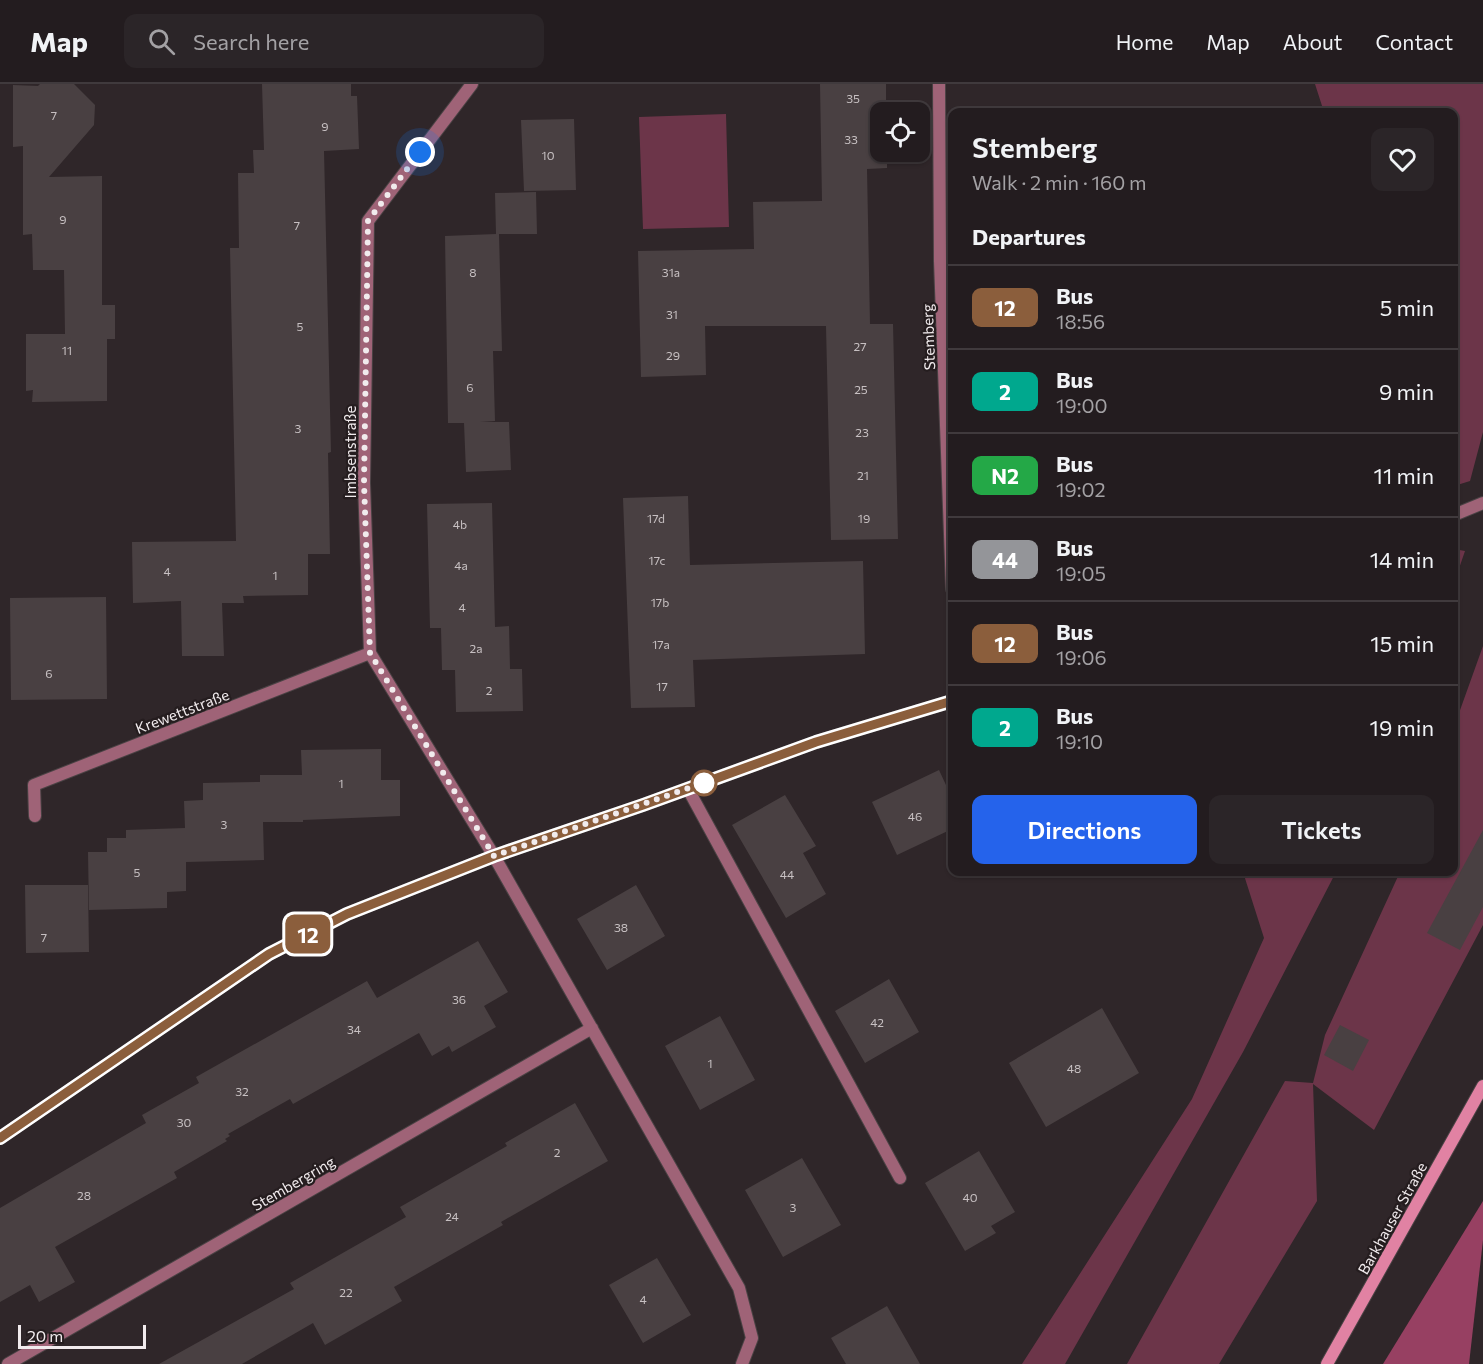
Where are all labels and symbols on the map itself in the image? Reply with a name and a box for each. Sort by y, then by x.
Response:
house number: 35 [846,91,860,105]
house number: 7 [51,108,57,122]
house number: 9 [321,119,329,133]
house number: 33 [844,132,858,146]
your location [405,137,435,167]
house number: 10 [542,148,555,162]
house number: 9 [59,212,67,226]
house number: 7 [294,218,300,232]
house number: 8 [469,265,477,279]
house number: 31a [662,265,680,279]
street label: Stemberg [918,303,938,371]
house number: 31 [666,307,678,321]
house number: 5 [297,319,304,333]
house number: 27 [854,339,866,353]
house number: 11 [62,343,72,357]
house number: 29 [666,348,680,362]
house number: 6 [466,380,474,394]
house number: 25 [854,382,868,396]
street label: Imbsenstraße [341,405,359,498]
house number: 3 [295,421,302,435]
house number: 23 [855,425,869,439]
house number: 21 [857,468,869,482]
house number: 17d [647,511,665,525]
house number: 19 [858,511,870,525]
house number: 4b [453,517,467,531]
house number: 17c [649,553,666,567]
house number: 4a [454,558,468,572]
house number: 4 [163,564,171,578]
house number: 1 [272,568,278,582]
house number: 17b [651,595,669,609]
house number: 4 [458,600,466,614]
house number: 17a [652,637,670,651]
house number: 2a [470,641,482,655]
house number: 6 [45,666,53,680]
house number: 17 [656,679,668,693]
house number: 2 [486,683,493,697]
street label: Krewettstraße [133,685,232,737]
unlabelled marker [691,770,717,796]
house number: 1 [338,776,344,790]
house number: 46 [908,809,922,823]
house number: 3 [221,817,228,831]
house number: 5 [134,865,141,879]
house number: 44 [780,867,794,881]
line badge: 12 [281,914,335,954]
house number: 38 [614,920,628,934]
house number: 7 [41,930,47,944]
house number: 36 [452,992,466,1006]
house number: 42 [870,1015,884,1029]
house number: 34 [347,1022,361,1036]
house number: 1 [707,1056,713,1070]
house number: 48 [1067,1061,1081,1075]
house number: 32 [235,1084,249,1098]
house number: 30 [177,1115,192,1129]
house number: 2 [554,1145,561,1159]
street label: Stembergring [248,1152,338,1214]
street label: Barkhauser Straße [1354,1159,1430,1277]
house number: 28 [77,1188,91,1202]
house number: 40 [962,1190,978,1204]
house number: 3 [790,1200,797,1214]
house number: 24 [445,1209,459,1223]
house number: 22 [339,1285,353,1299]
house number: 4 [639,1292,647,1306]
scale bar [18,1322,146,1350]

